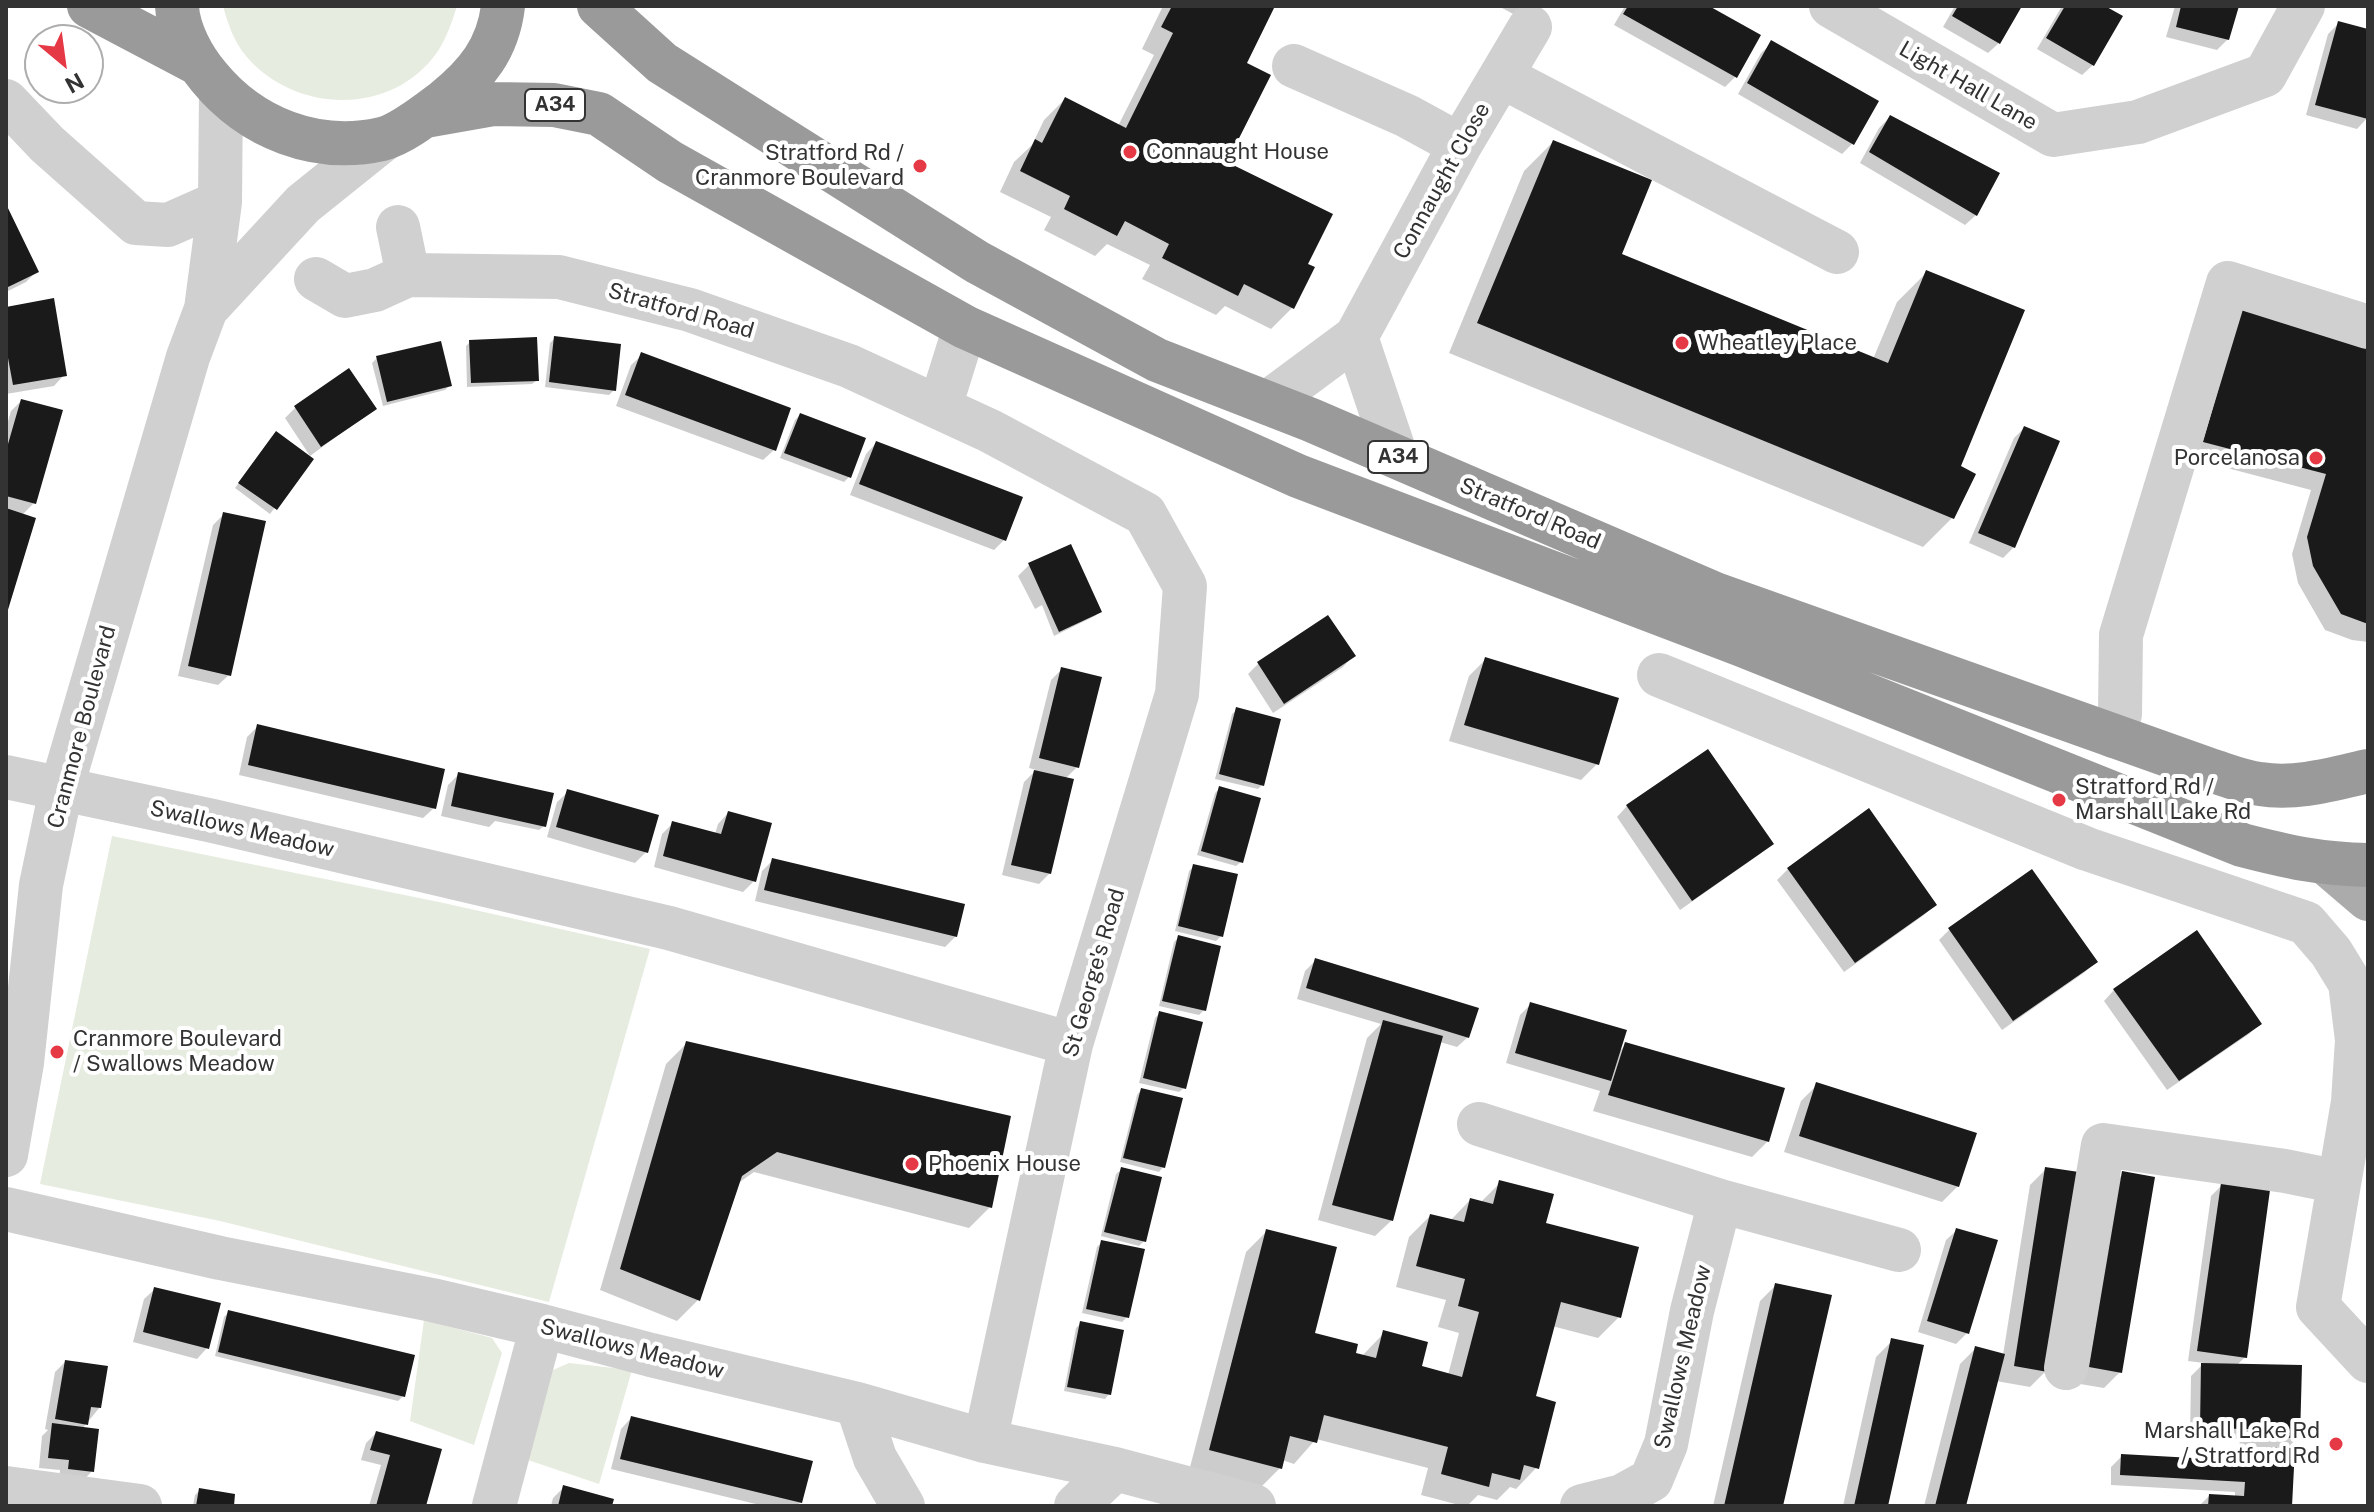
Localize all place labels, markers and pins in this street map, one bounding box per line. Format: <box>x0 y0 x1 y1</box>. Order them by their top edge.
place label: Connaught House <box>1146 139 1329 165</box>
place label: Stratford Rd / Cranmore Boulevard <box>695 140 904 192</box>
marker: Connaught House <box>1121 143 1139 161</box>
marker: Stratford Rd / Cranmore Boulevard <box>911 157 929 175</box>
place label: Wheatley Place <box>1698 330 1857 356</box>
marker: Wheatley Place <box>1673 334 1691 352</box>
place label: Porcelanosa <box>2174 445 2300 471</box>
marker: Porcelanosa <box>2307 449 2325 467</box>
place label: Stratford Rd / Marshall Lake Rd <box>2075 774 2251 826</box>
marker: Stratford Rd / Marshall Lake Rd <box>2050 791 2068 809</box>
place label: Cranmore Boulevard / Swallows Meadow <box>73 1026 282 1078</box>
marker: Cranmore Boulevard / Swallows Meadow <box>48 1043 66 1061</box>
place label: Phoenix House <box>928 1151 1081 1177</box>
marker: Phoenix House <box>903 1155 921 1173</box>
place label: Marshall Lake Rd / Stratford Rd <box>2144 1418 2320 1470</box>
marker: Marshall Lake Rd / Stratford Rd <box>2327 1435 2345 1453</box>

